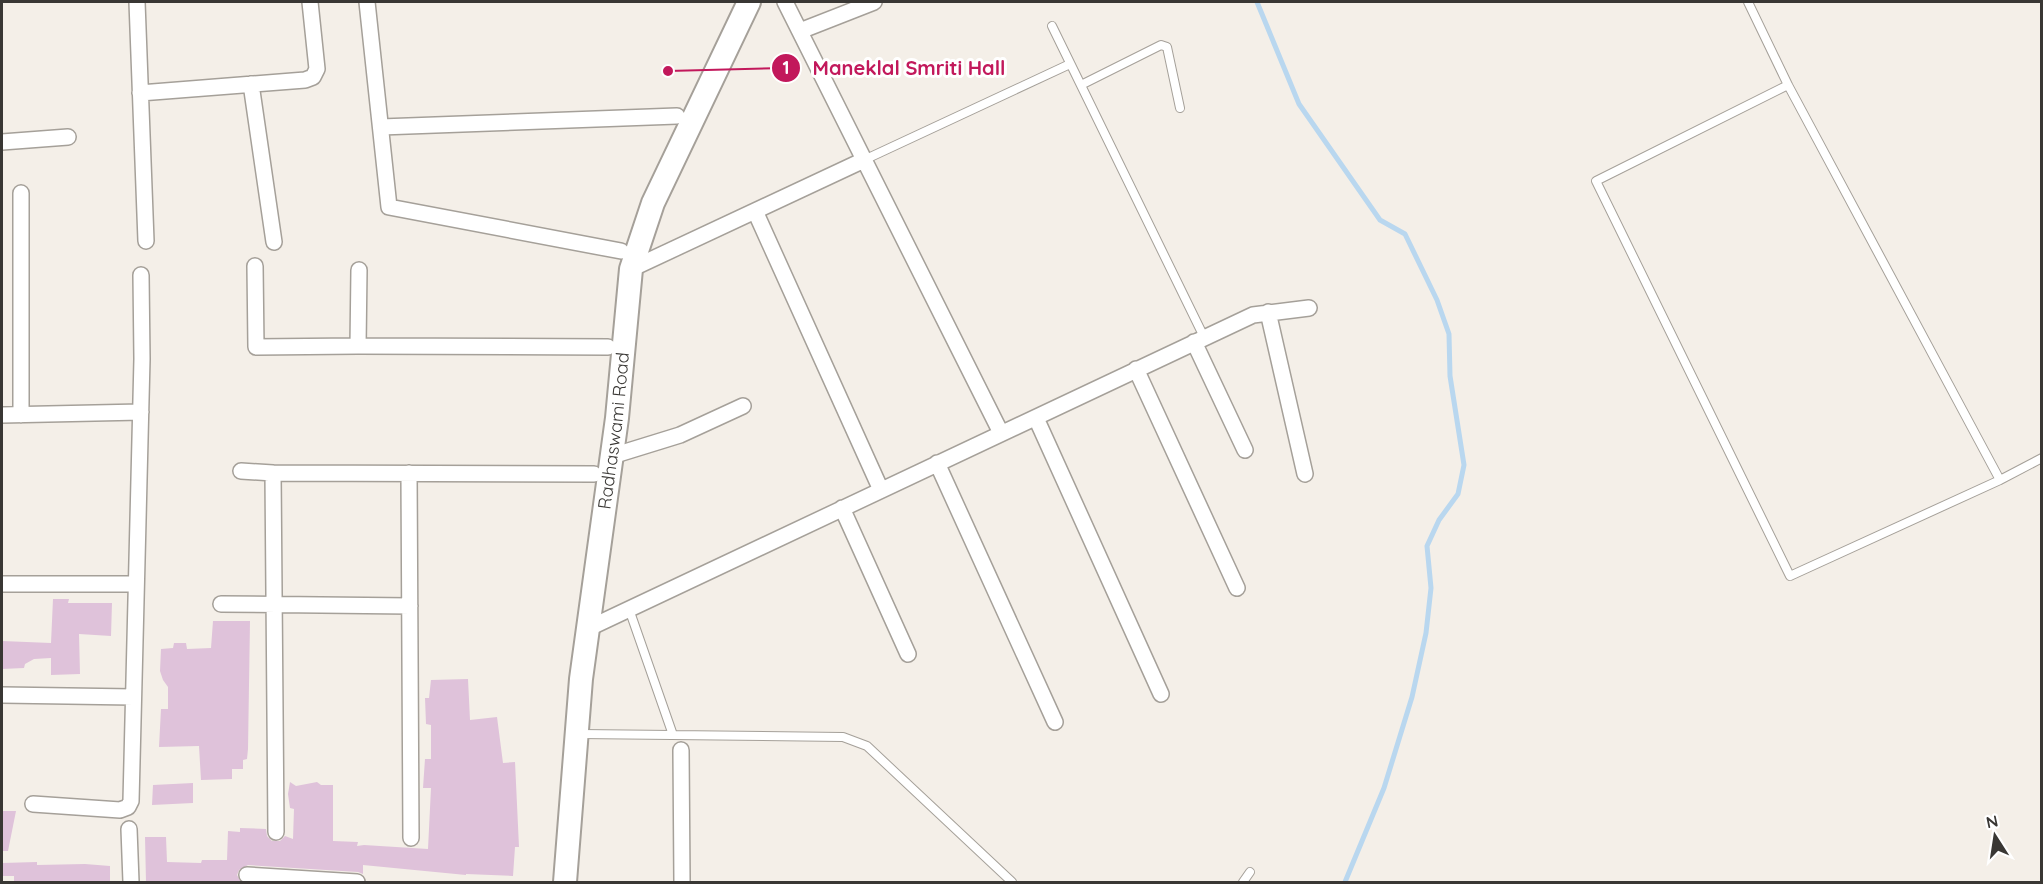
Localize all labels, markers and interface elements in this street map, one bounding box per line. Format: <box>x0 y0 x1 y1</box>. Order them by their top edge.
callout: Maneklal Smriti Hall <box>771 49 1018 87</box>
text: Maneklal Smriti Hall <box>813 55 1005 80</box>
text: 1 <box>782 56 790 79</box>
street label: Radhaswami Road <box>593 351 634 511</box>
north arrow <box>1965 806 2025 866</box>
text: N <box>1984 810 2000 832</box>

